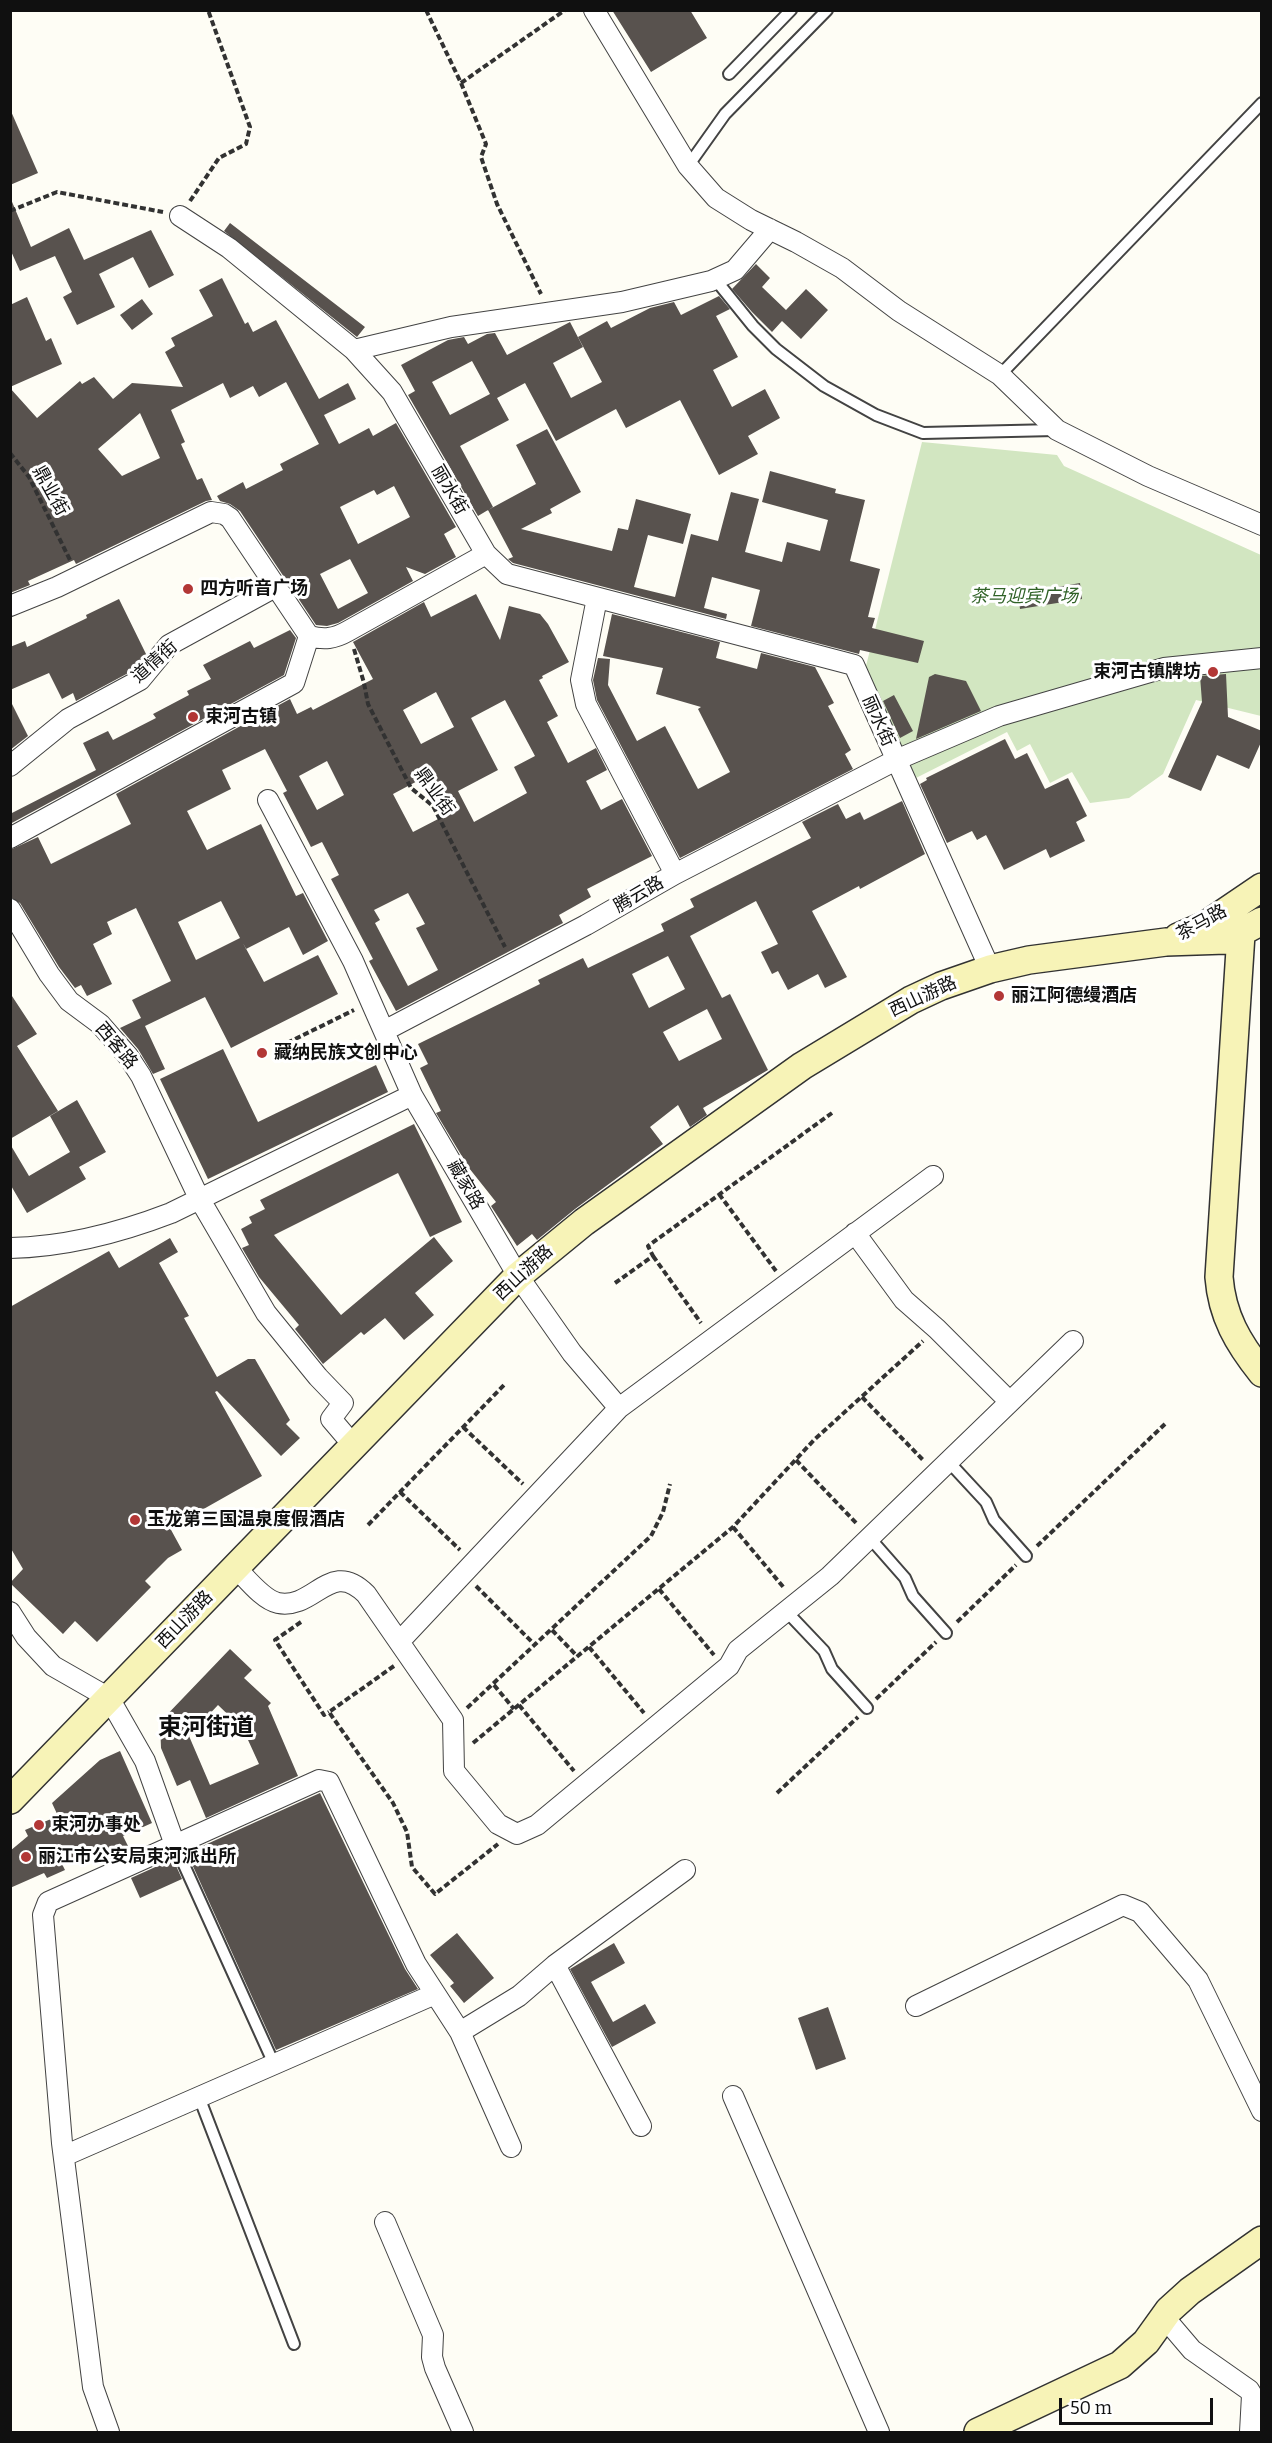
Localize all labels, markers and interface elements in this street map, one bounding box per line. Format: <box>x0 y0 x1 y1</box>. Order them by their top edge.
street label: 丽水街 <box>426 461 472 519</box>
street label: 鼎业街 <box>27 462 73 520</box>
place label: 四方听音广场 <box>200 578 308 600</box>
marker: 四方听音广场 <box>181 582 195 596</box>
park label: 茶马迎宾广场 <box>970 586 1078 608</box>
street label: 道情街 <box>128 636 182 688</box>
place label: 束河古镇牌坊 <box>1093 661 1201 683</box>
marker: 束河古镇牌坊 <box>1206 665 1220 679</box>
street label: 丽水街 <box>857 692 899 750</box>
place label: 束河古镇 <box>205 706 277 728</box>
marker: 束河古镇 <box>186 710 200 724</box>
street label: 鼎业街 <box>409 764 459 820</box>
street label: 腾云路 <box>610 872 668 918</box>
street label: 茶马路 <box>1173 900 1231 946</box>
street label: 西山游路 <box>886 972 960 1022</box>
place label: 丽江阿德缦酒店 <box>1011 985 1137 1007</box>
marker: 丽江阿德缦酒店 <box>992 989 1006 1003</box>
street label: 西客路 <box>90 1018 142 1074</box>
place label: 藏纳民族文创中心 <box>274 1042 418 1064</box>
marker: 藏纳民族文创中心 <box>255 1046 269 1060</box>
street label: 藏家路 <box>442 1156 488 1214</box>
street label: 西山游路 <box>490 1241 558 1305</box>
place label: 玉龙第三国温泉度假酒店 <box>147 1509 345 1531</box>
marker: 玉龙第三国温泉度假酒店 <box>128 1513 142 1527</box>
street label: 西山游路 <box>152 1587 218 1653</box>
district label: 束河街道 <box>158 1714 254 1742</box>
place label: 束河办事处 <box>51 1814 141 1836</box>
marker: 束河办事处 <box>32 1818 46 1832</box>
place label: 丽江市公安局束河派出所 <box>38 1846 236 1868</box>
marker: 丽江市公安局束河派出所 <box>19 1850 33 1864</box>
scale bar <box>1062 2386 1216 2424</box>
text: 50 m <box>1070 2397 1112 2419</box>

